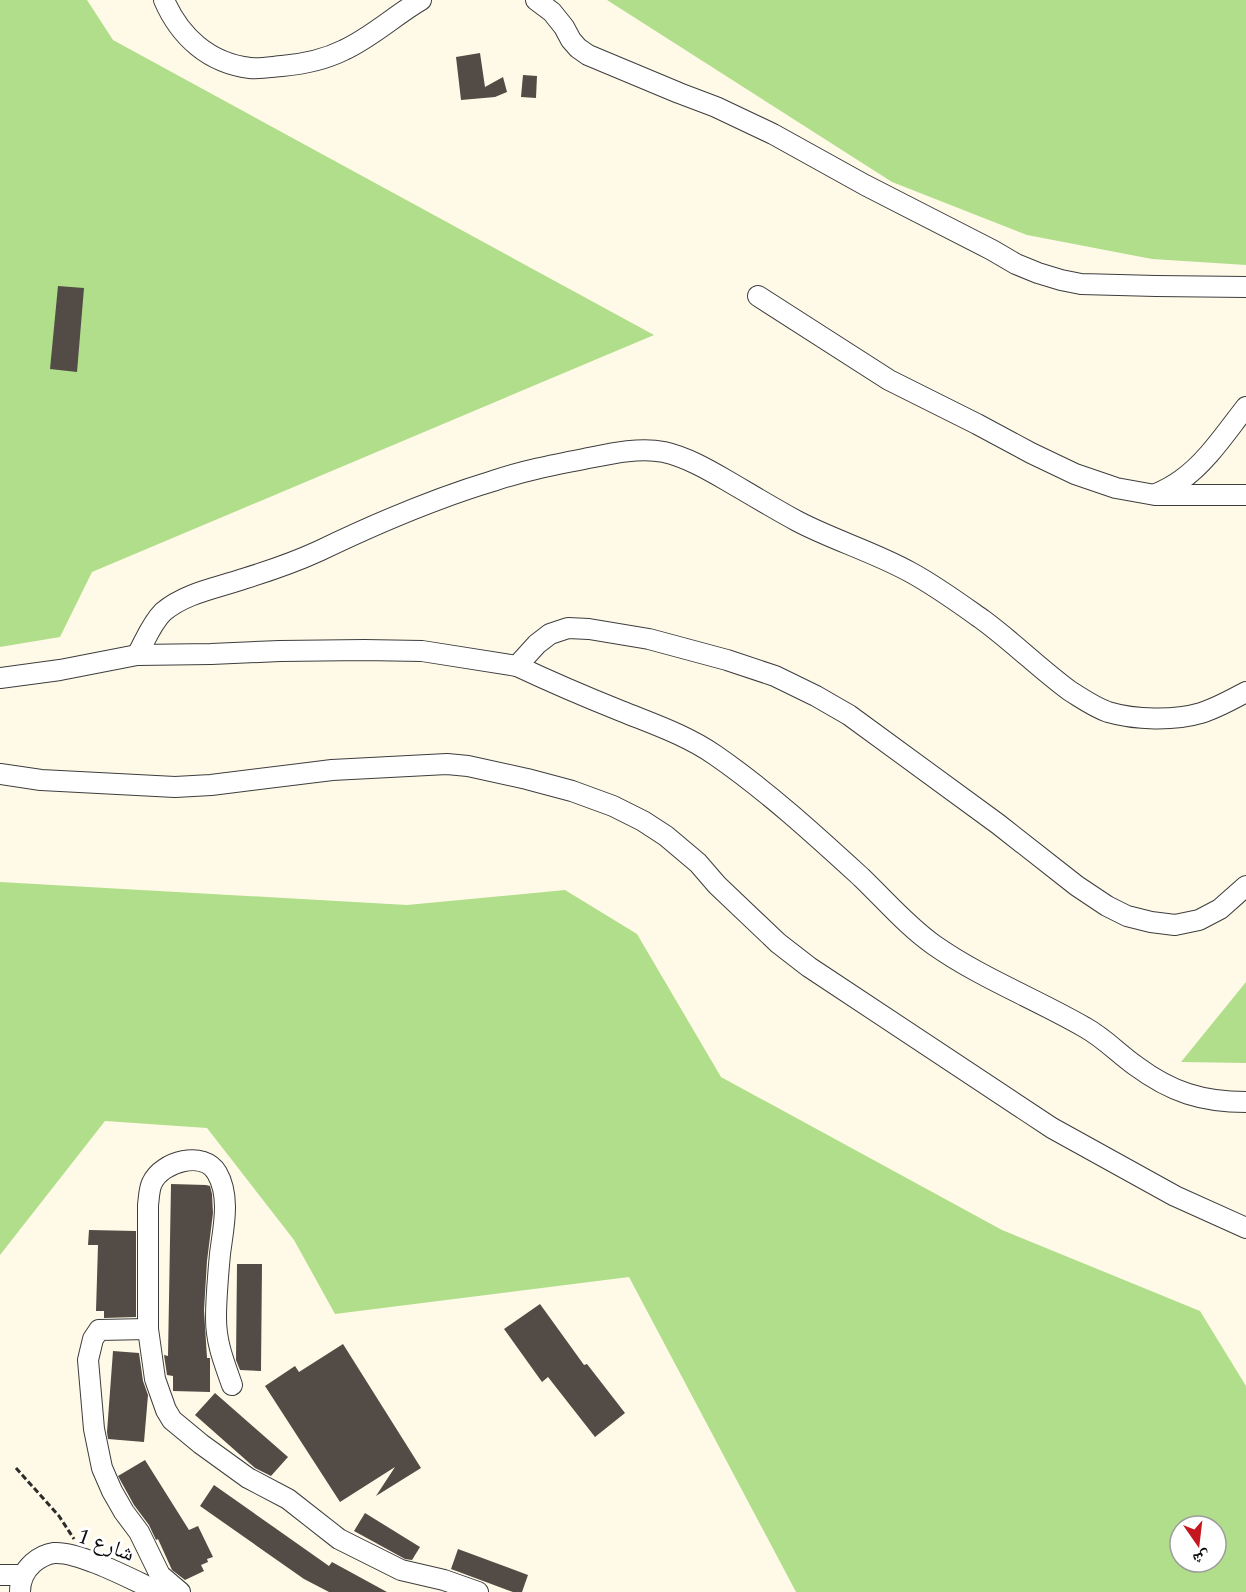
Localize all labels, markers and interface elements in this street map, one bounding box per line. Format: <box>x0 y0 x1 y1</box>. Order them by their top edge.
north arrow <box>1168 1514 1228 1574</box>
street label: شارع 1 <box>73 1520 139 1570</box>
text: ش <box>1190 1544 1213 1571</box>

